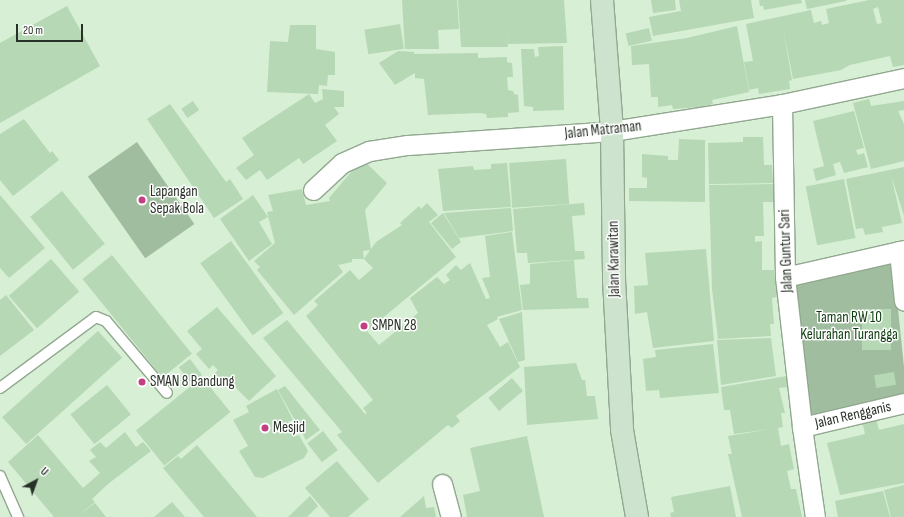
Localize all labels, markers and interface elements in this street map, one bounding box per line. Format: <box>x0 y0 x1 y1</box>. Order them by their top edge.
scale bar <box>18 16 85 42</box>
text: 20 m <box>23 23 43 38</box>
street label: Jalan Matraman <box>564 117 642 143</box>
place label: Lapangan Sepak Bola <box>150 182 204 217</box>
marker: Lapangan Sepak Bola <box>137 195 147 205</box>
street label: Jalan Guntur Sari <box>776 209 796 293</box>
street label: Jalan Karawitan <box>604 221 624 297</box>
park label: Taman RW 10 Kelurahan Turangga <box>800 308 898 343</box>
place label: SMPN 28 <box>372 317 416 335</box>
marker: SMPN 28 <box>359 321 369 331</box>
place label: SMAN 8 Bandung <box>150 373 235 391</box>
marker: SMAN 8 Bandung <box>137 377 147 387</box>
street label: Jalan Rengganis <box>813 398 893 432</box>
place label: Mesjid <box>273 419 305 437</box>
marker: Mesjid <box>260 423 270 433</box>
north arrow <box>16 461 56 501</box>
text: U <box>38 465 51 478</box>

